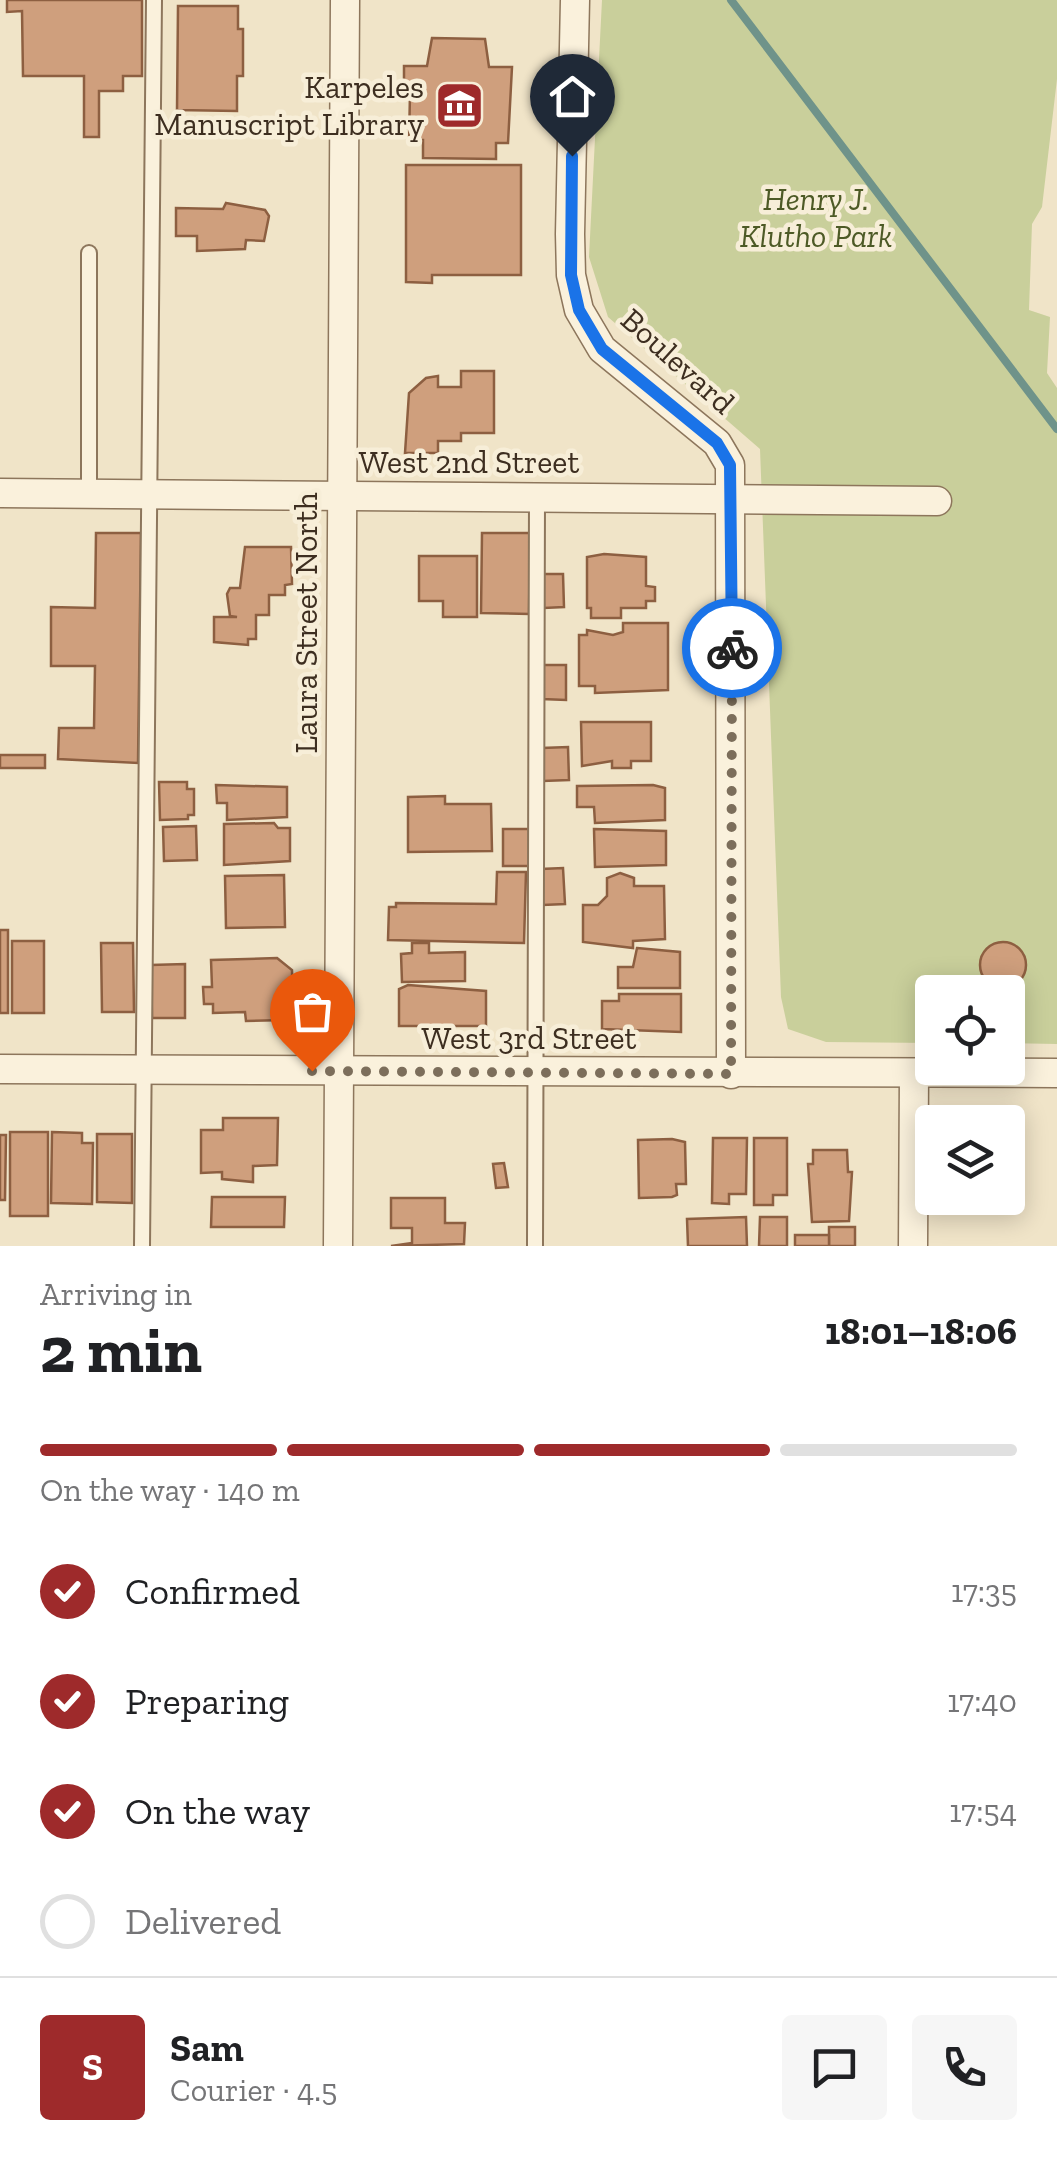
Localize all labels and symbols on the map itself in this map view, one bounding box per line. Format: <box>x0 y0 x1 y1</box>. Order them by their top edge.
pin <box>530 54 615 157</box>
place label: Karpeles Manuscript Library <box>154 68 425 143</box>
museum icon: Karpeles Manuscript Library <box>433 79 485 131</box>
park label: Henry J. Klutho Park <box>740 180 892 255</box>
street label: Boulevard <box>613 300 743 422</box>
street label: West 2nd Street <box>359 443 579 481</box>
street label: Laura Street North <box>287 492 325 754</box>
courier <box>682 598 782 698</box>
pin <box>270 969 355 1072</box>
street label: West 3rd Street <box>422 1019 637 1057</box>

